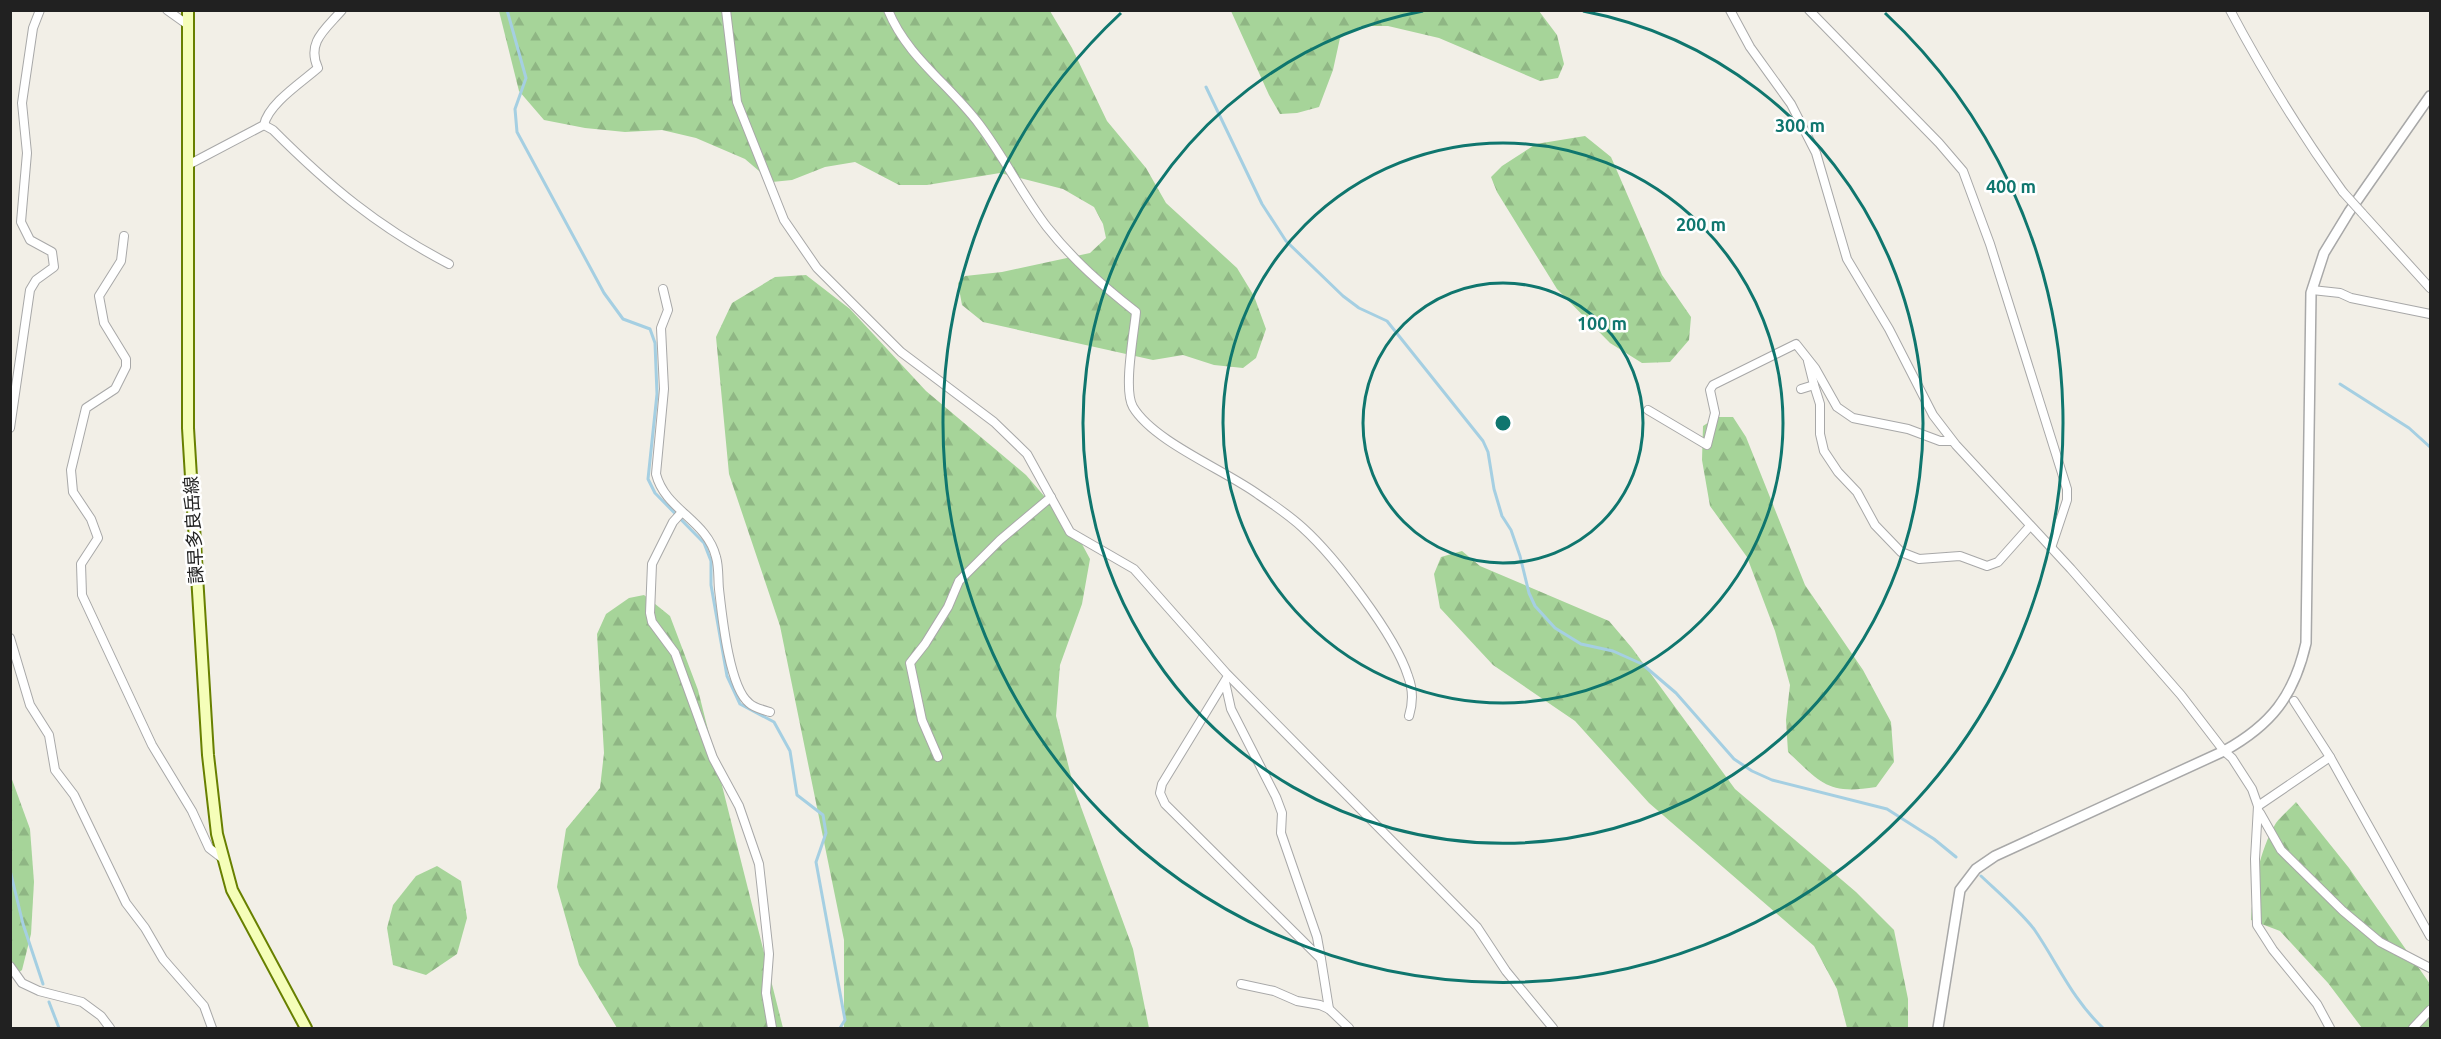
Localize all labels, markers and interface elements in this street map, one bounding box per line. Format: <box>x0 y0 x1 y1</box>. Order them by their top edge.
text: 300 m <box>1775 115 1825 135</box>
text: 400 m <box>1986 176 2036 196</box>
text: 200 m <box>1676 214 1726 234</box>
text: 100 m <box>1577 313 1627 333</box>
centre of rings <box>1493 413 1513 433</box>
street label: 諫早多良岳線 <box>180 476 206 585</box>

